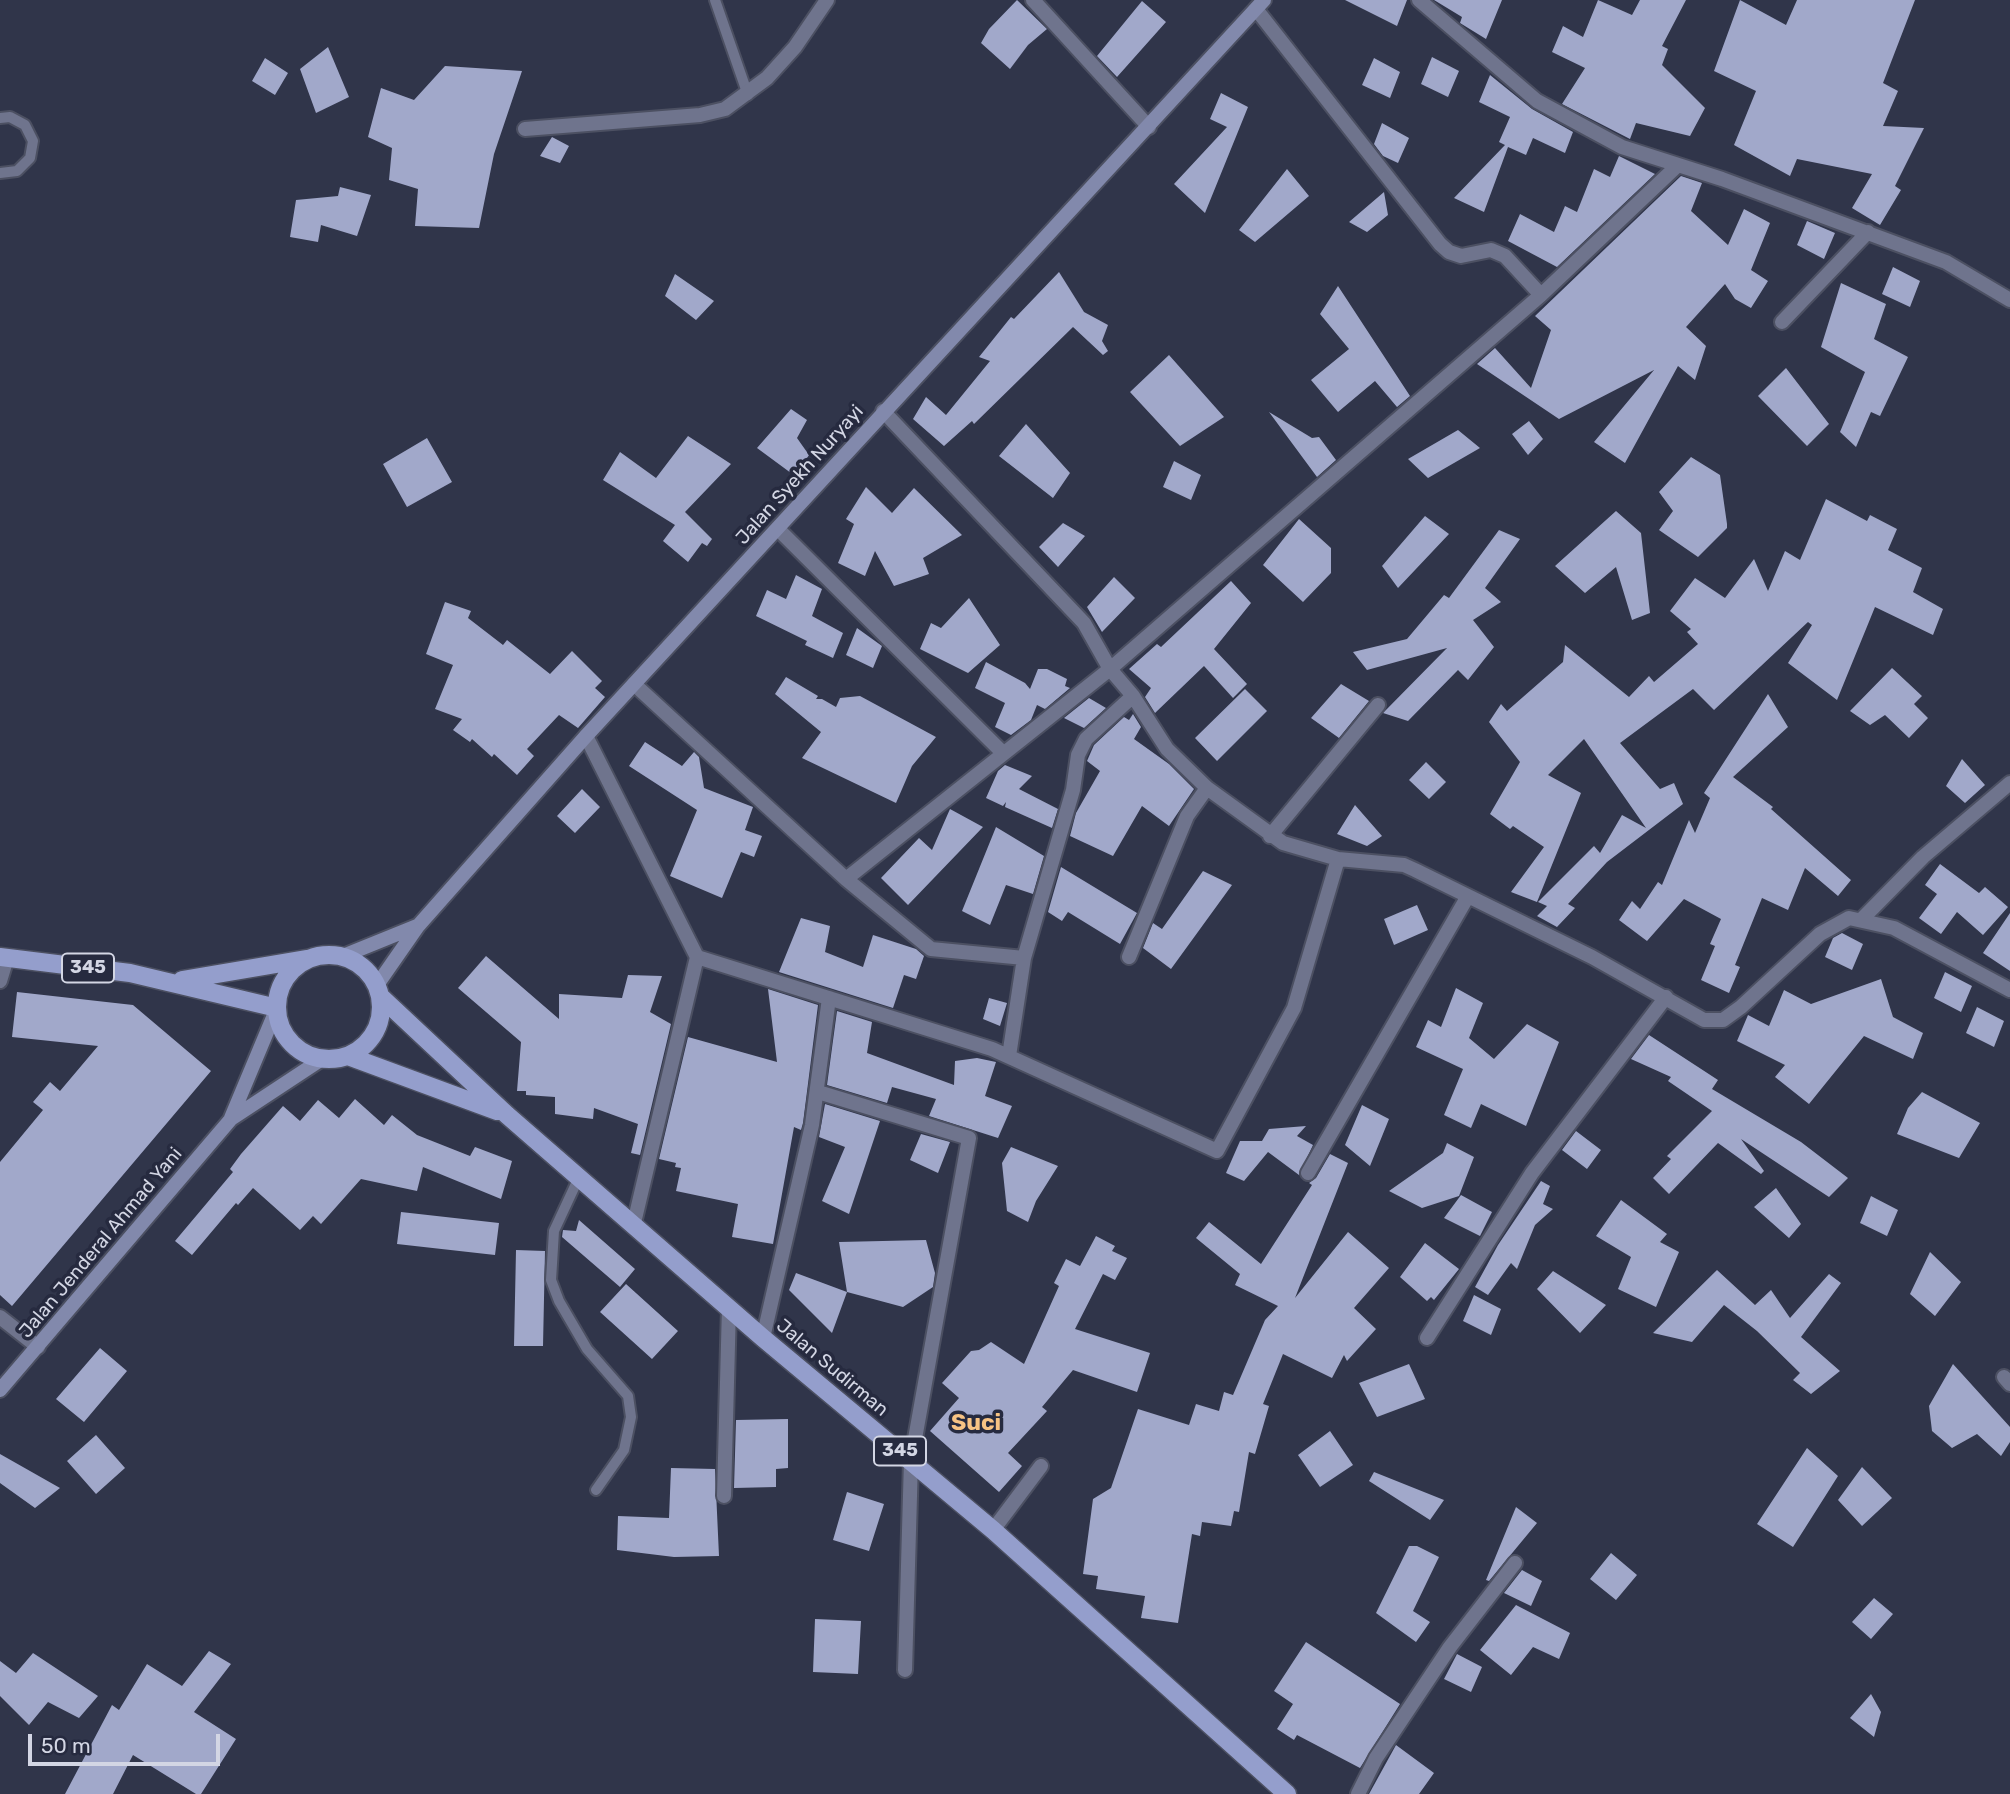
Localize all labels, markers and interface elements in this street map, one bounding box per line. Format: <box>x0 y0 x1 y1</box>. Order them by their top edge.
street label: Jalan Syekh Nuryayi <box>731 401 869 549</box>
road number: 345 <box>62 953 114 982</box>
street label: Jalan Jenderal Ahmad Yani <box>15 1143 187 1343</box>
street label: Jalan Sudirman <box>771 1315 893 1421</box>
district label: Suci <box>951 1409 1001 1437</box>
road number: 345 <box>874 1436 926 1466</box>
scale bar <box>32 1720 224 1764</box>
text: 50 m <box>41 1733 91 1758</box>

